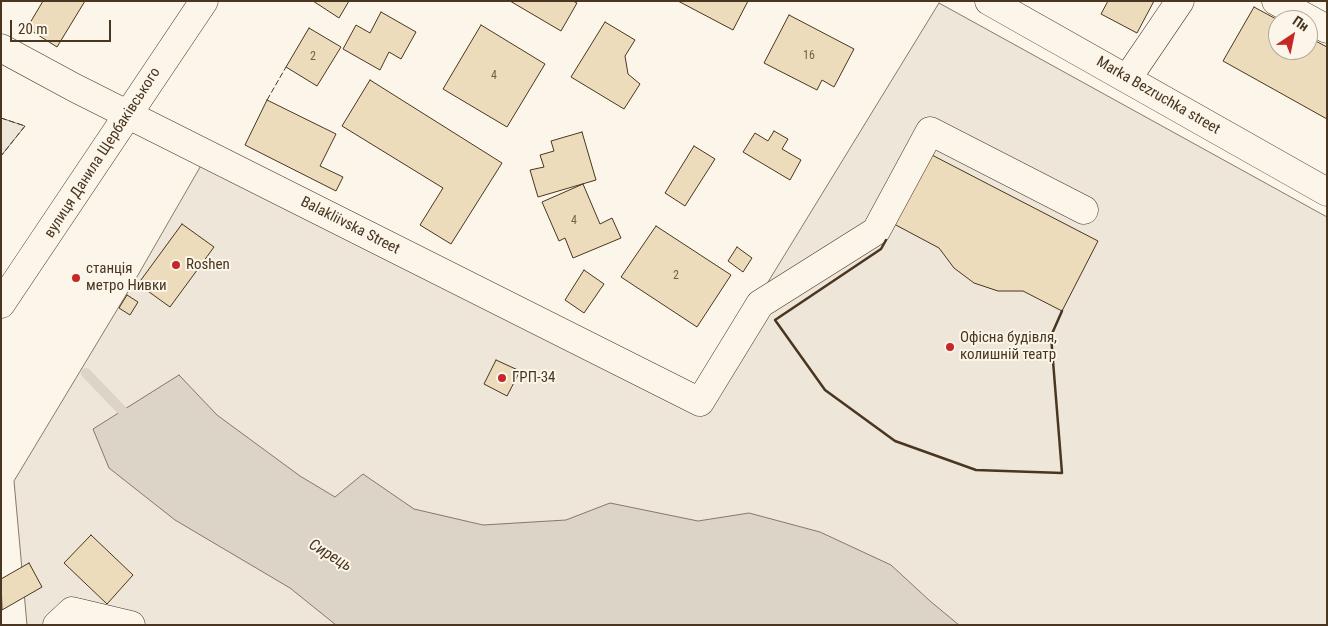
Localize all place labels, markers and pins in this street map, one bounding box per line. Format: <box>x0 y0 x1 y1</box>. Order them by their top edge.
place label: Roshen <box>186 256 230 274</box>
marker: Roshen <box>170 259 182 271</box>
place label: станція метро Нивки <box>86 260 167 295</box>
marker: станція метро Нивки <box>70 272 82 284</box>
place label: Офісна будівля, колишній театр <box>960 329 1057 364</box>
marker: Офісна будівля, колишній театр <box>944 341 956 353</box>
place label: ГРП-34 <box>512 369 555 387</box>
marker: ГРП-34 <box>496 372 508 384</box>

